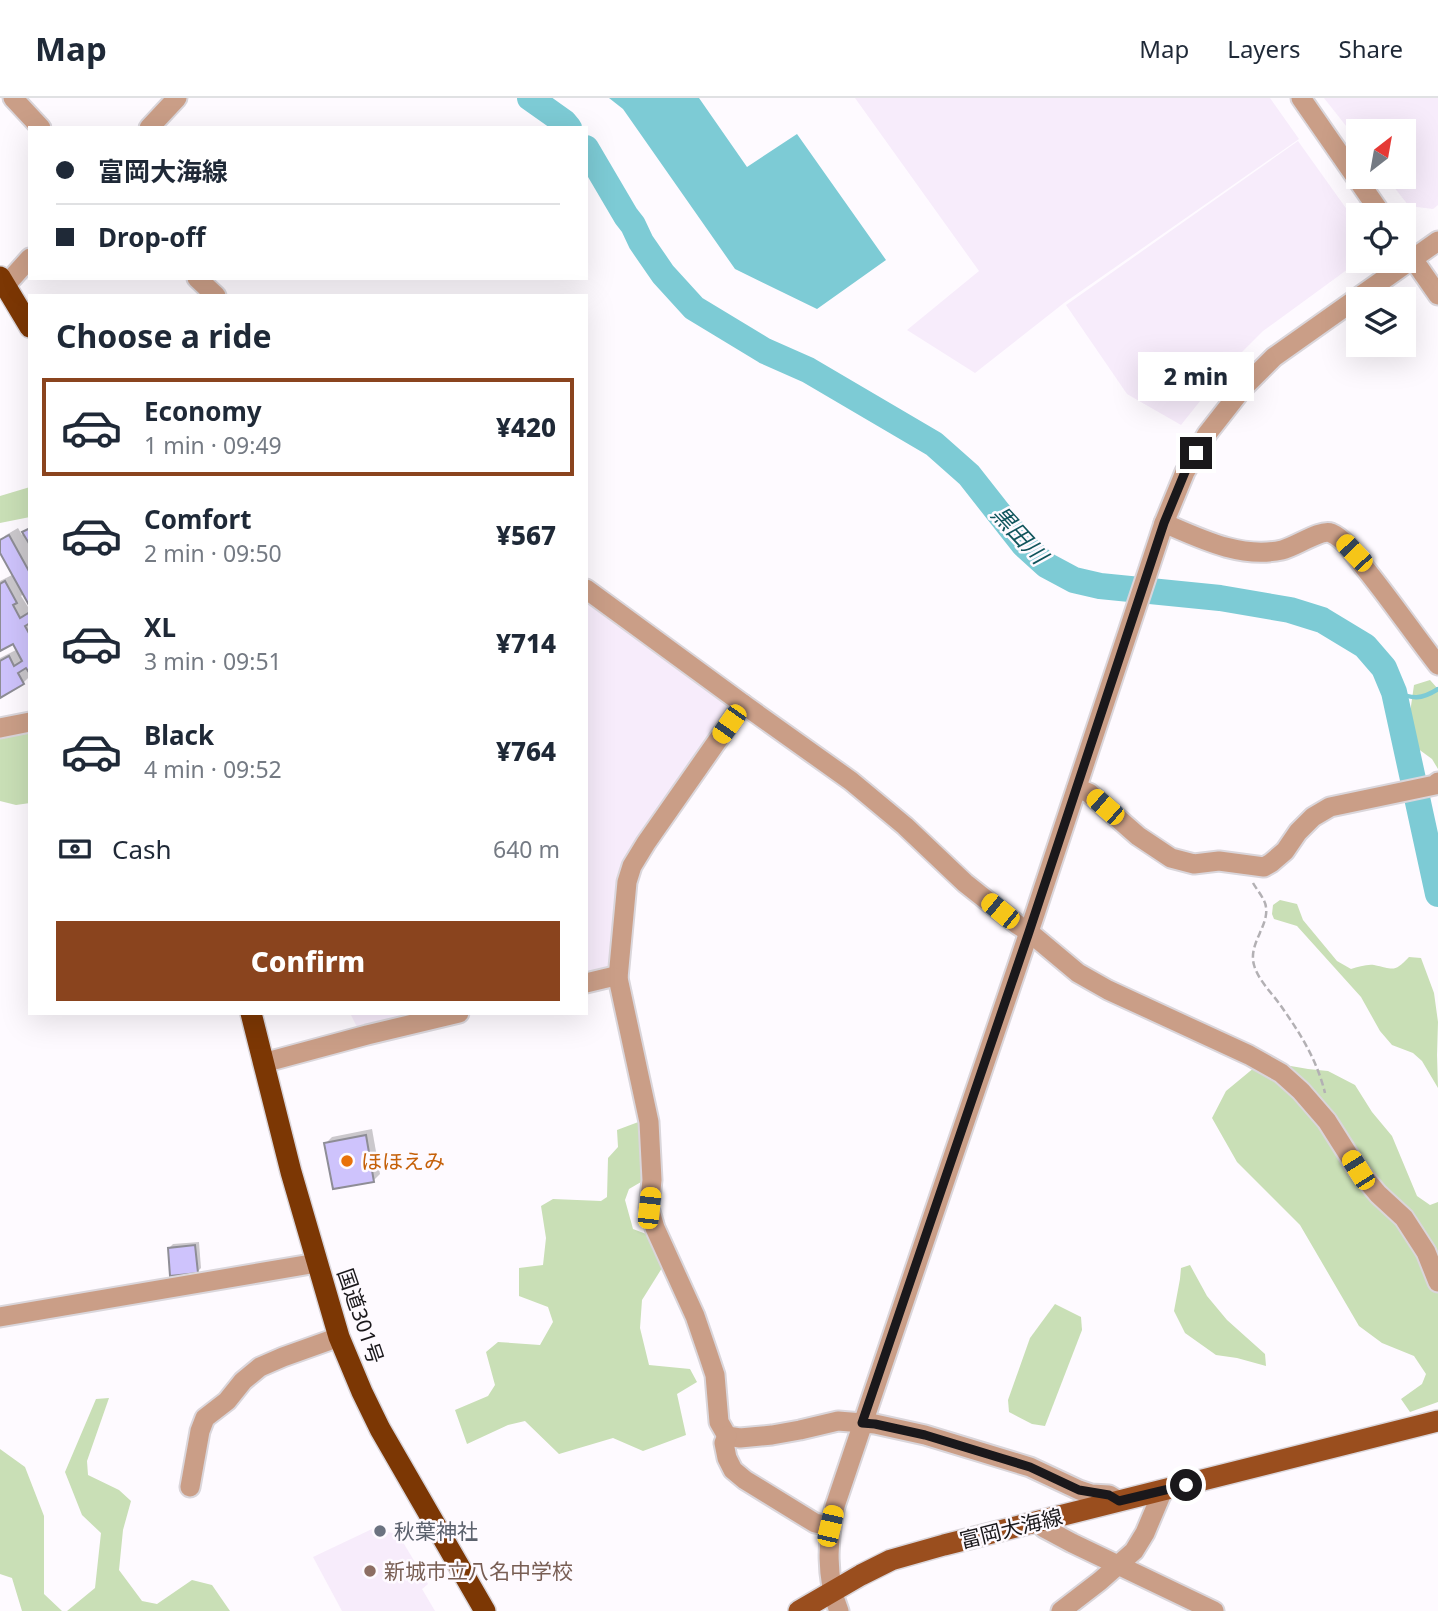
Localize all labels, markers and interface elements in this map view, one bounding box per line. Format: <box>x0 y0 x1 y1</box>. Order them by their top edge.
text: Map <box>35 26 107 71</box>
text: Map <box>1139 32 1189 65</box>
text: Layers <box>1227 32 1301 65</box>
text: Share <box>1339 32 1403 65</box>
north arrow <box>1346 119 1416 189</box>
map controls <box>1346 119 1416 357</box>
text: 富岡大海線 <box>98 153 228 189</box>
button: locate <box>1346 203 1416 273</box>
text: Drop-off <box>98 219 205 255</box>
button: layers <box>1346 287 1416 357</box>
text: Choose a ride <box>56 314 272 357</box>
callout: 2 min <box>1138 352 1254 400</box>
text: 2 min <box>1164 360 1228 392</box>
text: Economy <box>144 393 262 429</box>
icon: car <box>60 396 123 459</box>
text: ¥420 <box>496 409 556 445</box>
text: 1 min · 09:49 <box>144 429 282 461</box>
route end <box>1180 437 1212 469</box>
water label: 黒田川 <box>985 498 1057 572</box>
text: Comfort <box>144 501 252 537</box>
icon: car <box>60 504 123 567</box>
text: ¥567 <box>496 517 556 553</box>
car <box>1332 530 1377 576</box>
text: 2 min · 09:50 <box>144 537 282 569</box>
text: XL <box>144 609 176 645</box>
icon: car <box>60 612 123 675</box>
text: ¥714 <box>496 625 556 661</box>
text: 3 min · 09:51 <box>144 645 282 677</box>
car <box>709 701 750 747</box>
text: Black <box>144 717 214 753</box>
icon: car <box>60 720 123 783</box>
text: ¥764 <box>496 733 556 769</box>
text: 4 min · 09:52 <box>144 753 282 785</box>
car <box>1083 785 1128 829</box>
icon: cash <box>56 830 94 868</box>
text: Cash <box>112 831 172 867</box>
text: 640 m <box>493 833 560 865</box>
car <box>978 890 1023 932</box>
button: Confirm <box>56 921 560 1001</box>
place label: ほほえみ <box>361 1147 445 1175</box>
car <box>1338 1147 1379 1193</box>
marker: ほほえみ <box>339 1153 355 1169</box>
car <box>637 1186 662 1230</box>
street label: 国道301号 <box>332 1265 390 1367</box>
route start <box>1170 1469 1202 1501</box>
street label: 富岡大海線 <box>957 1502 1065 1554</box>
car <box>816 1503 845 1549</box>
place label: 秋葉神社 <box>394 1517 478 1545</box>
marker: 秋葉神社 <box>372 1523 388 1539</box>
place label: 新城市立八名中学校 <box>384 1557 573 1585</box>
marker: 新城市立八名中学校 <box>362 1563 378 1579</box>

